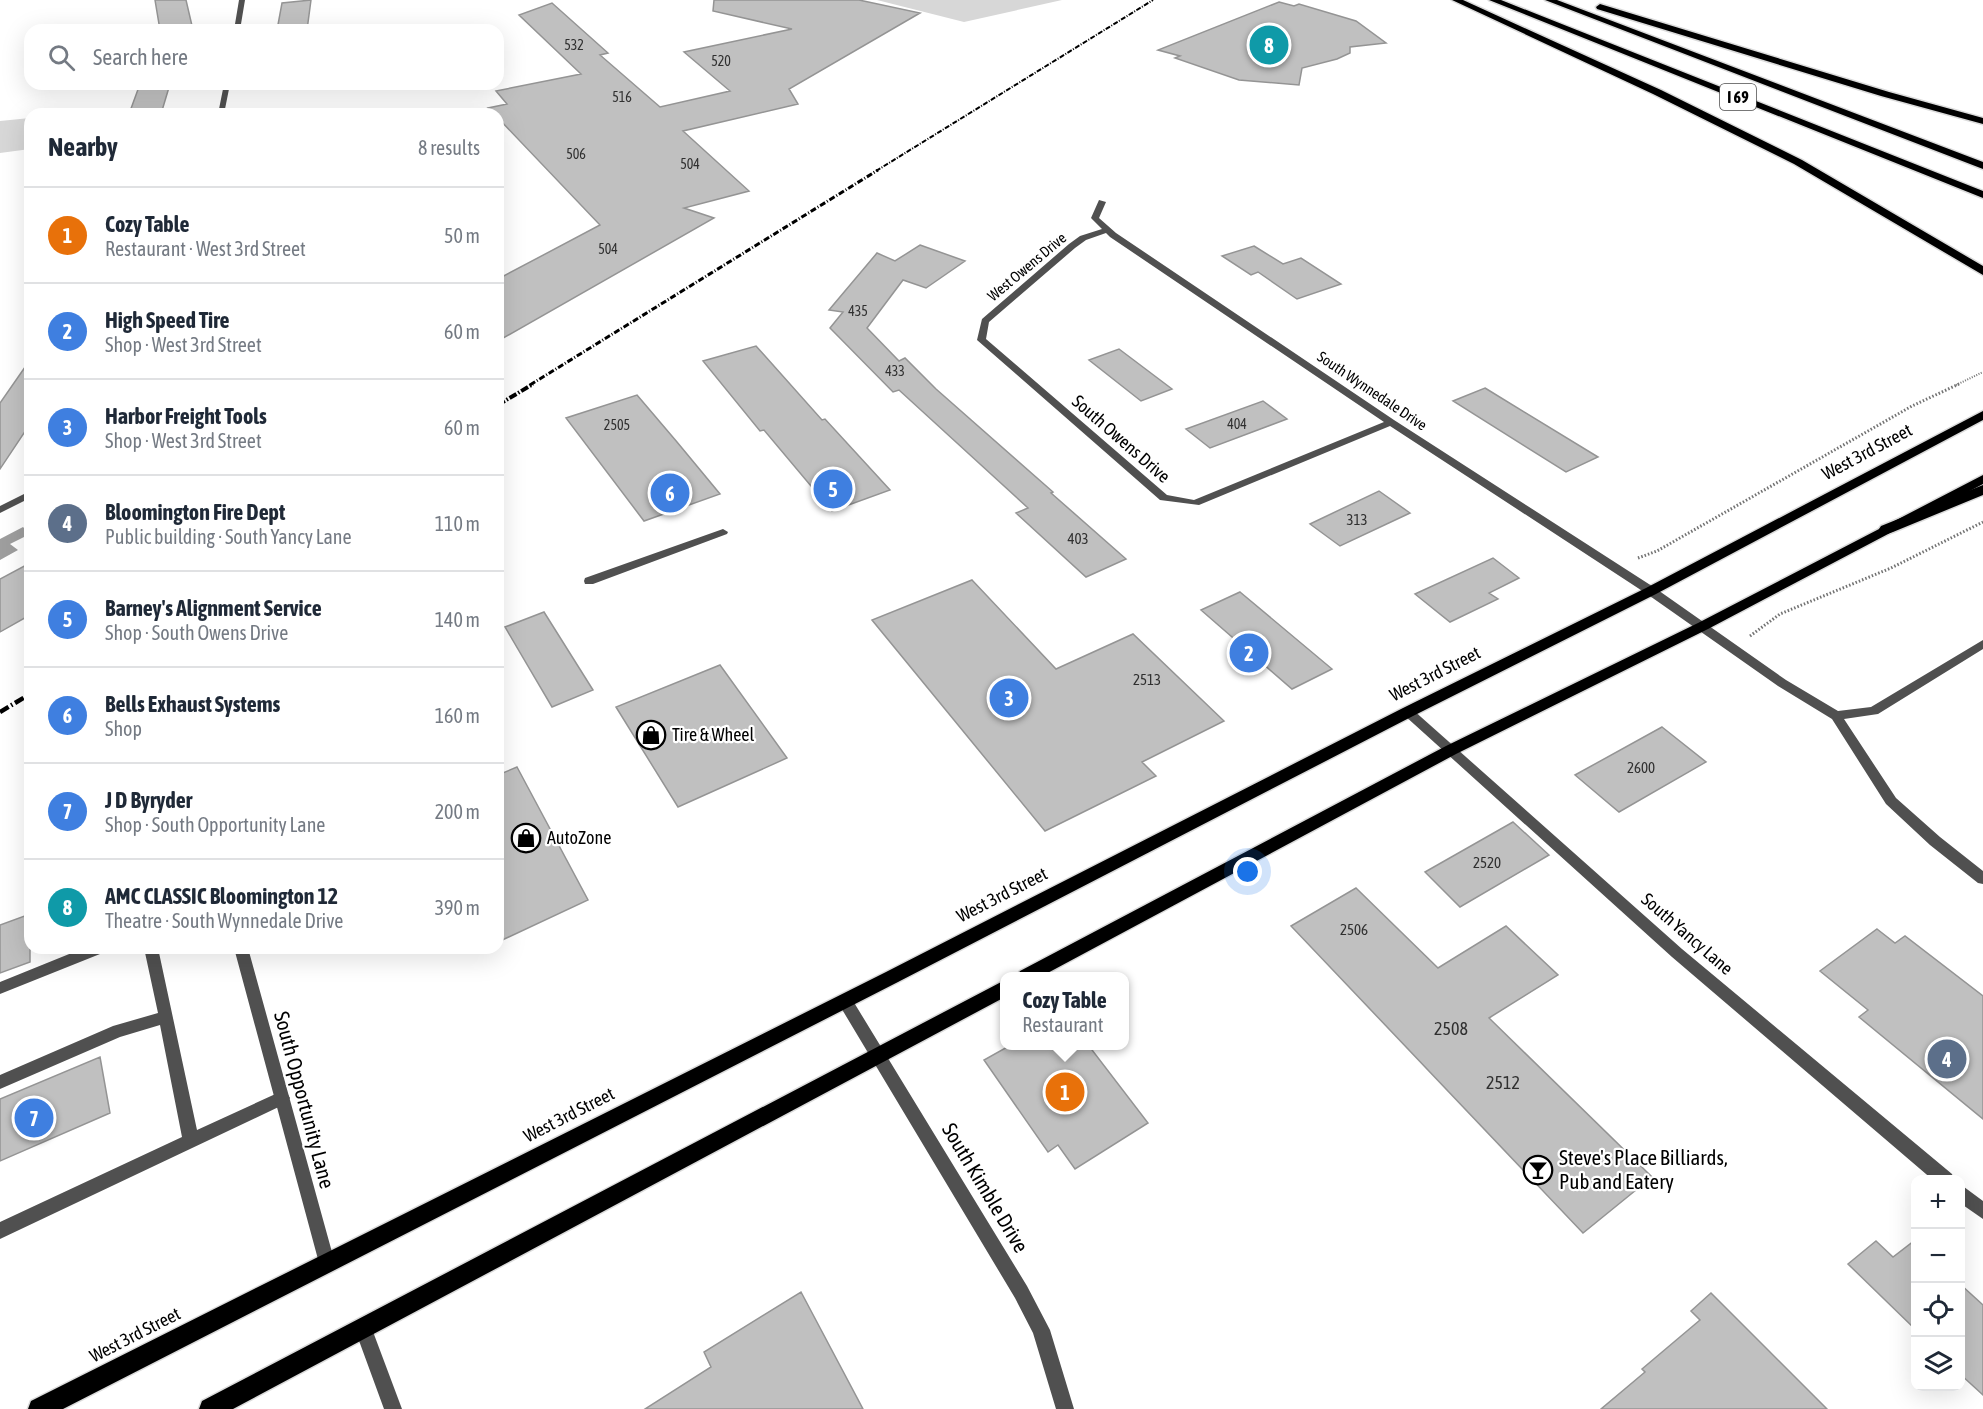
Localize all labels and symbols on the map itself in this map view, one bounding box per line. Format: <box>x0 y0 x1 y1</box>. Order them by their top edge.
pin: 8 <box>1250 22 1288 68</box>
house number: 532 <box>564 37 584 53</box>
house number: 520 <box>711 53 731 69</box>
road number: I 69 <box>1720 84 1756 110</box>
house number: 516 <box>612 89 632 105</box>
house number: 506 <box>566 146 586 162</box>
house number: 504 <box>680 156 700 172</box>
street label: West Owens Drive <box>984 229 1069 304</box>
house number: 504 <box>598 241 618 257</box>
house number: 435 <box>848 303 868 319</box>
street label: South Wynnedale Drive <box>1314 348 1430 434</box>
house number: 433 <box>885 363 905 379</box>
street label: South Owens Drive <box>1068 390 1175 487</box>
house number: 404 <box>1227 416 1247 432</box>
house number: 2505 <box>604 417 630 433</box>
street label: West 3rd Street <box>1818 419 1915 484</box>
pin: 5 <box>814 466 852 512</box>
pin: 6 <box>650 470 690 516</box>
house number: 313 <box>1346 511 1368 528</box>
house number: 403 <box>1067 530 1089 547</box>
pin: 2 <box>1230 630 1268 676</box>
street label: West 3rd Street <box>1386 642 1484 705</box>
house number: 2513 <box>1133 671 1161 688</box>
pin: 3 <box>990 676 1028 720</box>
shop icon: Tire & Wheel <box>635 719 667 751</box>
place label: Tire & Wheel <box>672 724 754 745</box>
house number: 2600 <box>1627 759 1655 776</box>
shop icon: AutoZone <box>510 822 542 854</box>
place label: AutoZone <box>547 827 611 848</box>
house number: 2520 <box>1473 854 1501 871</box>
your location <box>1233 857 1262 886</box>
street label: West 3rd Street <box>953 863 1051 926</box>
street label: South Yancy Lane <box>1637 888 1737 979</box>
house number: 2506 <box>1340 921 1368 938</box>
street label: South Opportunity Lane <box>270 1009 340 1191</box>
house number: 2508 <box>1434 1018 1468 1039</box>
pin: 4 <box>1928 1036 1966 1082</box>
pin: 1 <box>1046 1070 1084 1114</box>
house number: 2512 <box>1486 1072 1520 1093</box>
street label: West 3rd Street <box>520 1083 618 1146</box>
pin: 7 <box>15 1096 54 1140</box>
street label: South Kimble Drive <box>938 1118 1034 1257</box>
place label: Steve's Place Billiards, Pub and Eatery <box>1559 1145 1728 1193</box>
bar icon: Steve's Place Billiards, Pub and Eatery <box>1522 1154 1554 1186</box>
street label: West 3rd Street <box>86 1303 184 1366</box>

